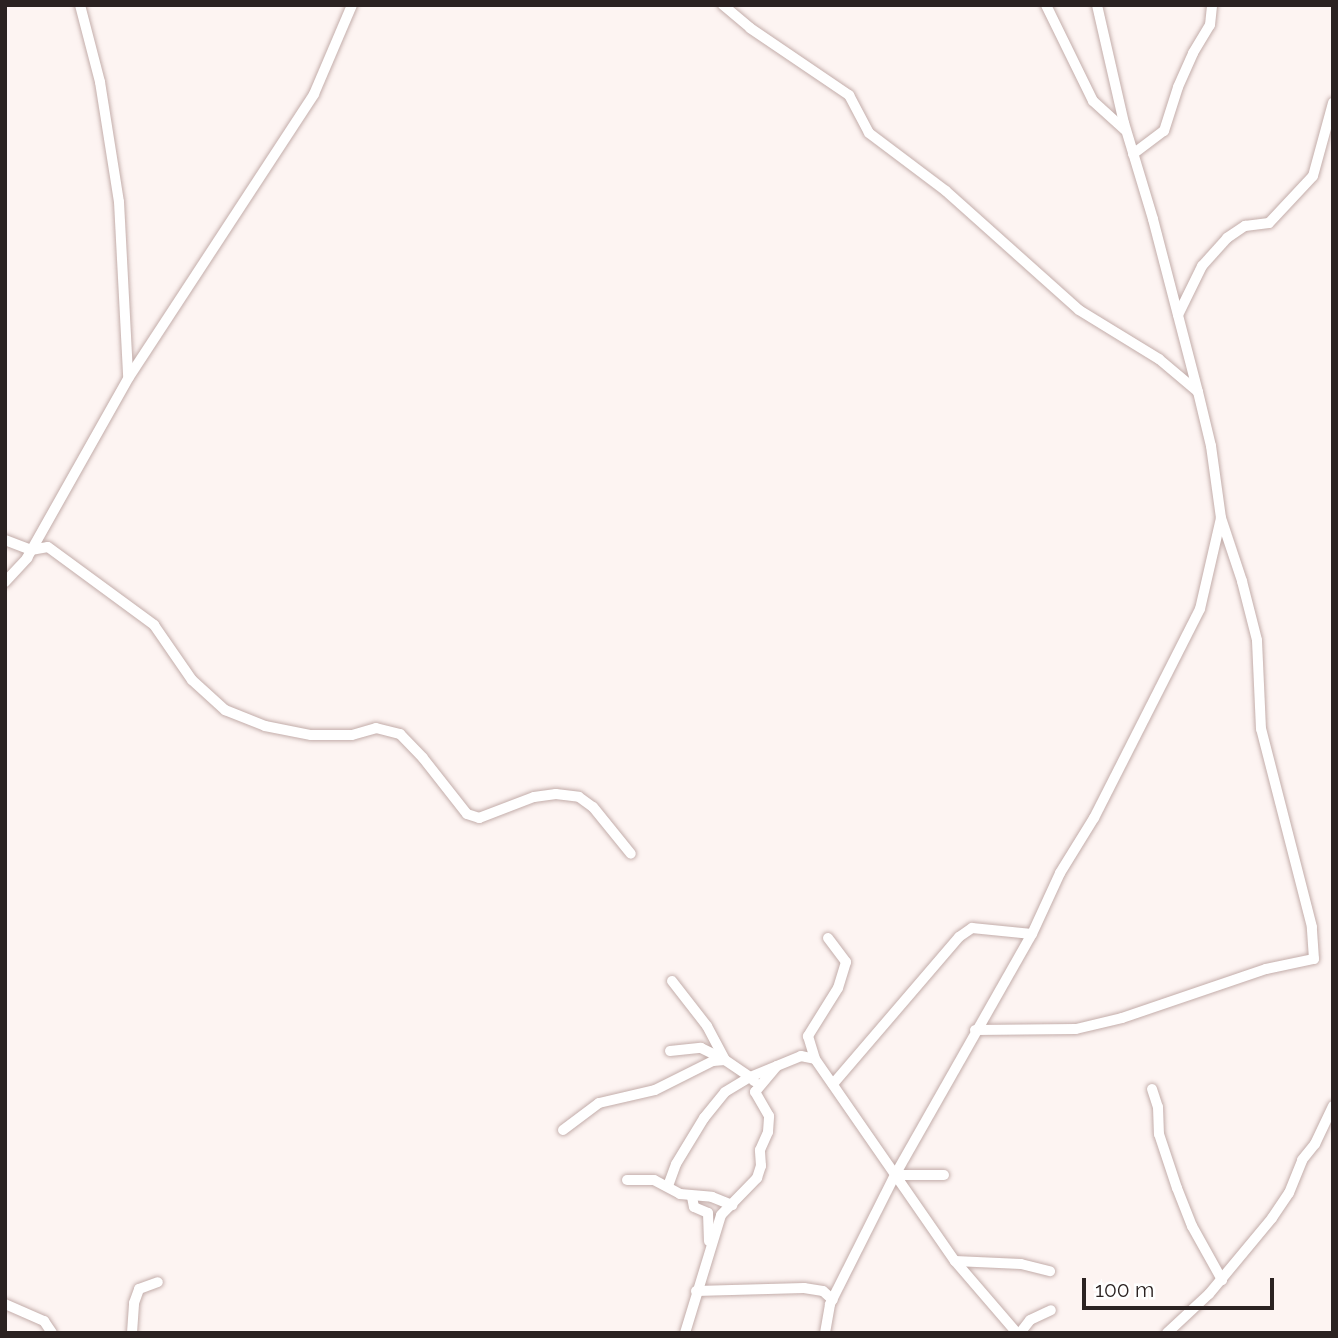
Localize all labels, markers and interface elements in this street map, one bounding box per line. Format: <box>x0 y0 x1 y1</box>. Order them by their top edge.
scale bar <box>1086 1264 1278 1308</box>
text: 100 m <box>1095 1277 1154 1302</box>

